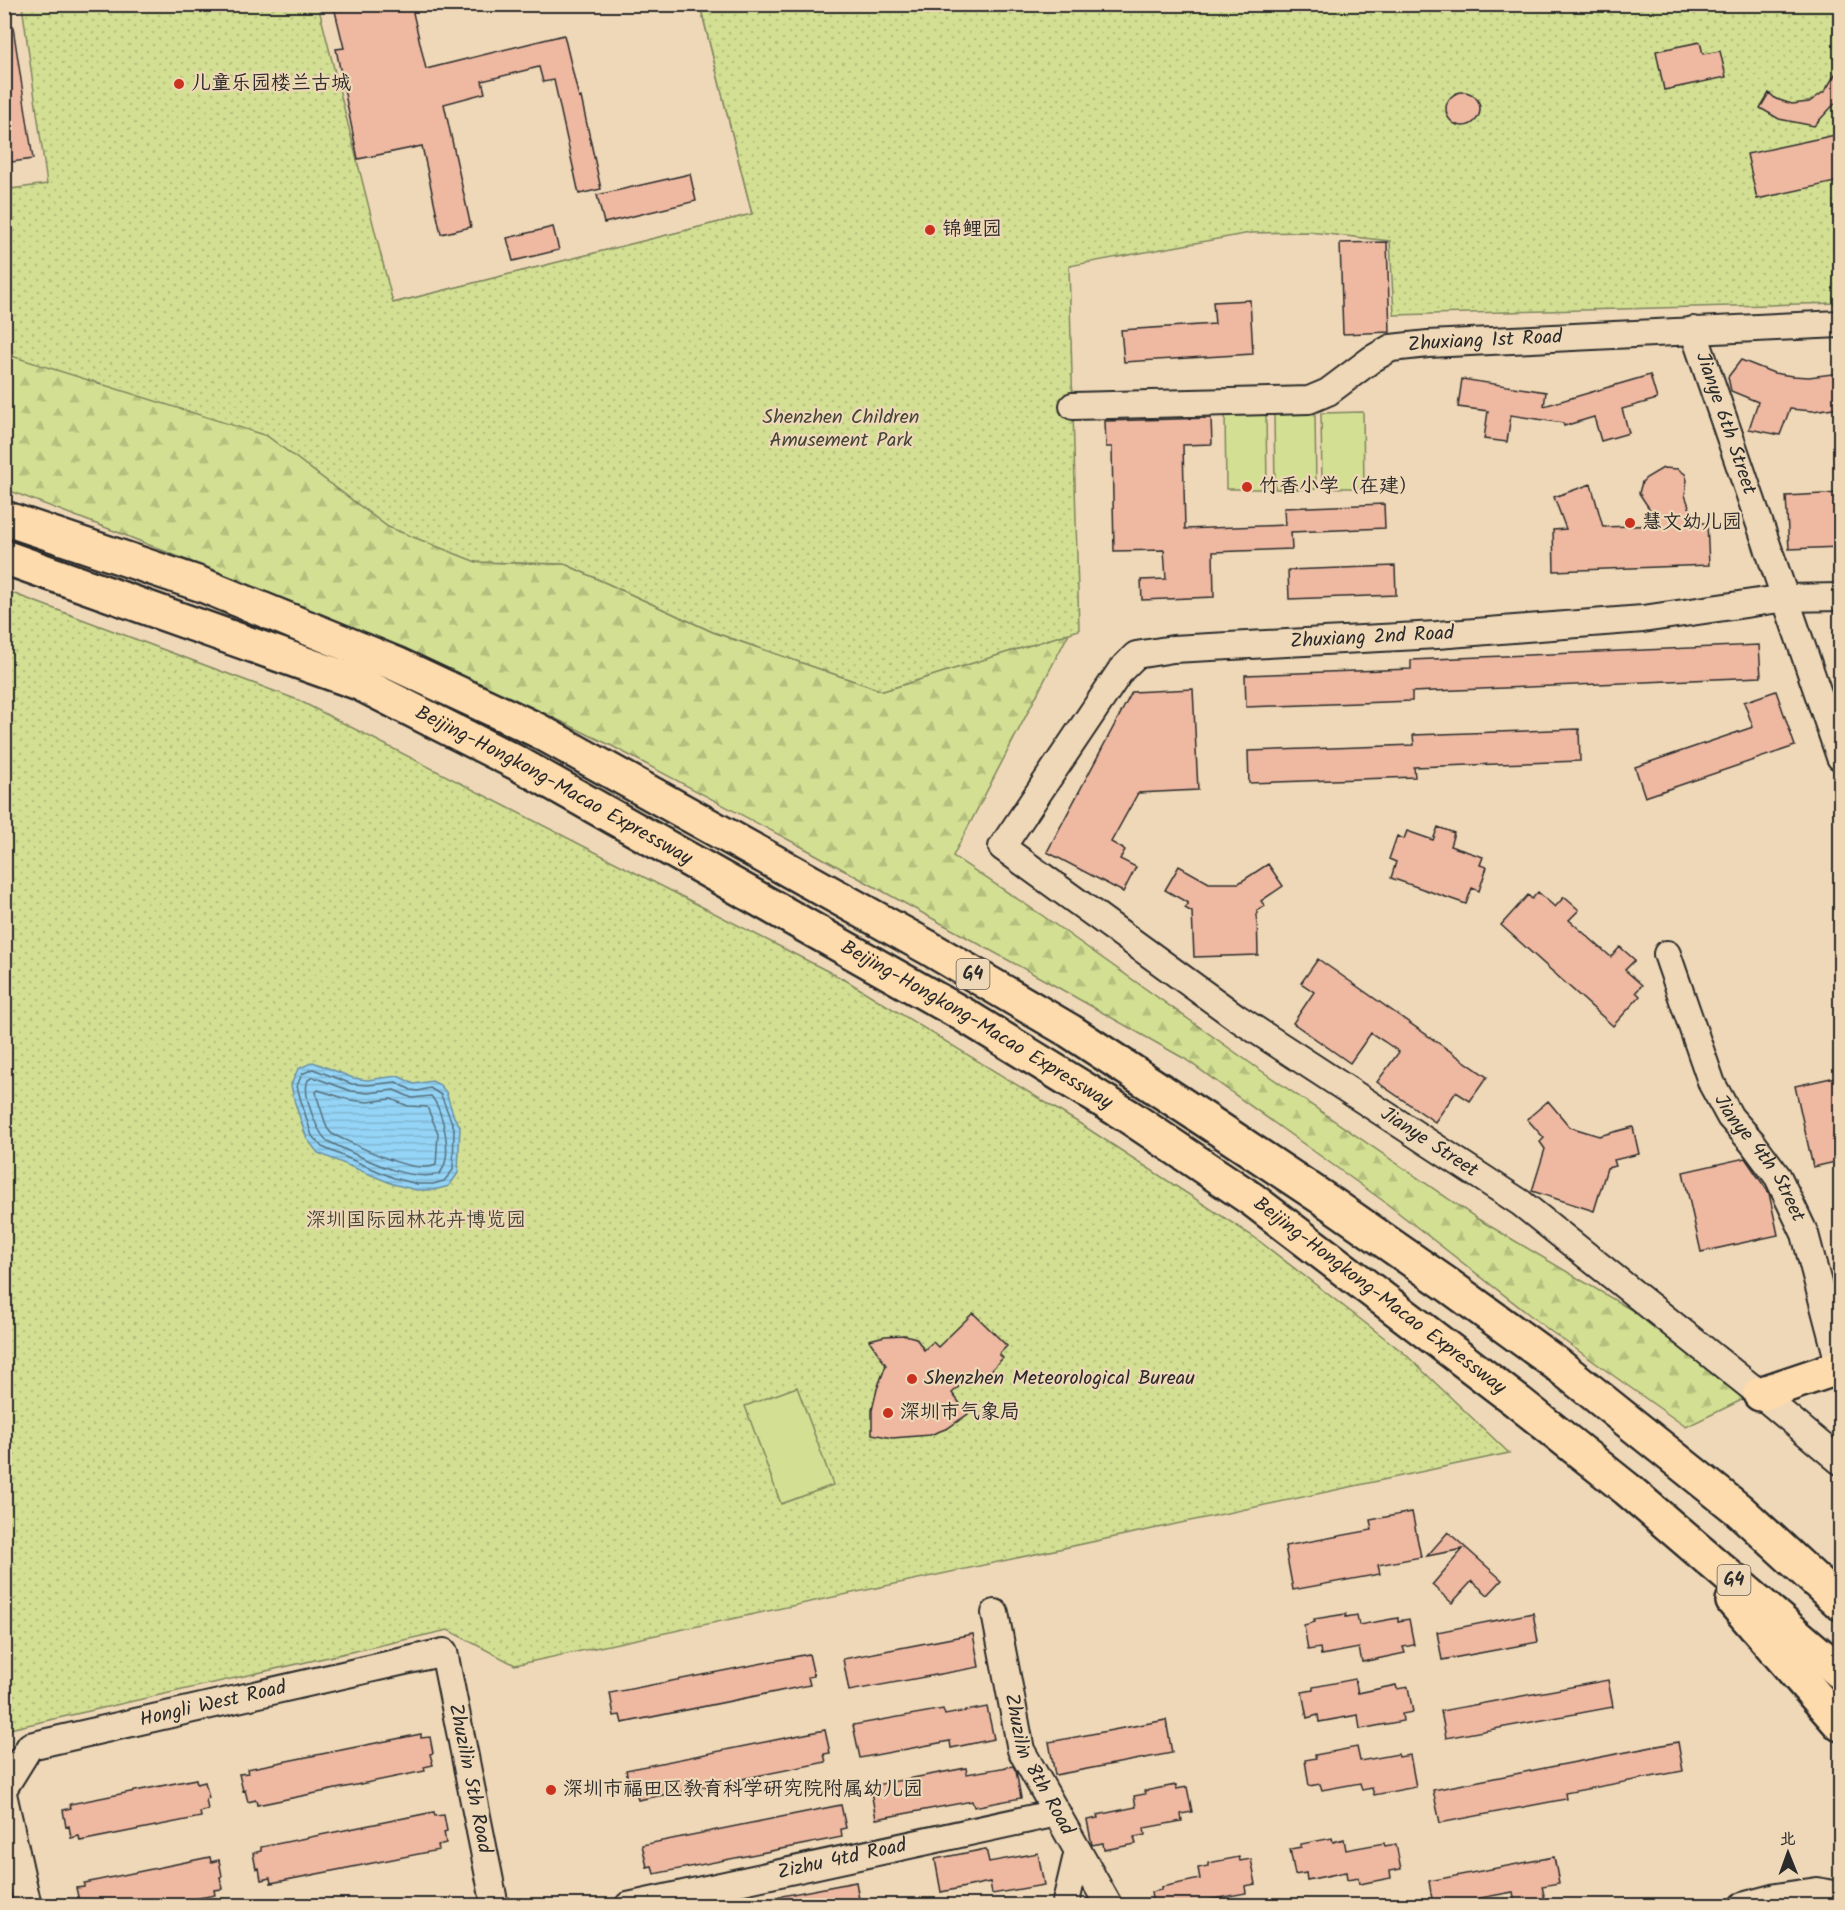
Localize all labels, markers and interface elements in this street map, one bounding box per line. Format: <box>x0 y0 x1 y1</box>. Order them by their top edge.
place label: 儿童乐园楼兰古城 <box>191 68 351 100</box>
marker: 儿童乐园楼兰古城 <box>172 77 186 91</box>
place label: 锦鲤园 <box>942 214 1002 246</box>
marker: 锦鲤园 <box>923 223 937 237</box>
street label: Zhuxiang 1st Road <box>1406 321 1564 362</box>
street label: Jianye 6th Street <box>1686 348 1765 500</box>
park label: Shenzhen Children Amusement Park <box>763 402 919 457</box>
place label: 竹香小学（在建） <box>1259 471 1419 503</box>
marker: 竹香小学（在建） <box>1240 480 1254 494</box>
place label: 慧文幼儿园 <box>1642 507 1742 539</box>
marker: 慧文幼儿园 <box>1623 516 1637 530</box>
street label: Zhuxiang 2nd Road <box>1289 618 1456 658</box>
street label: Beijing-Hongkong-Macao Expressway <box>409 698 699 875</box>
street label: Beijing-Hongkong-Macao Expressway <box>834 932 1119 1119</box>
road number: G4 <box>956 959 990 989</box>
street label: Jianye 4th Street <box>1705 1089 1813 1228</box>
street label: Jianye Street <box>1373 1099 1484 1187</box>
street label: Beijing-Hongkong-Macao Expressway <box>1246 1189 1513 1404</box>
park label: 深圳国际园林花卉博览园 <box>306 1205 526 1237</box>
place label: Shenzhen Meteorological Bureau <box>924 1363 1195 1395</box>
marker: Shenzhen Meteorological Bureau <box>905 1372 919 1386</box>
place label: 深圳市气象局 <box>900 1397 1020 1429</box>
marker: 深圳市气象局 <box>881 1406 895 1420</box>
road number: G4 <box>1718 1565 1750 1595</box>
street label: Hongli West Road <box>137 1672 290 1737</box>
street label: Zhuzilin 8th Road <box>995 1691 1083 1843</box>
street label: Zhuzilin 5th Road <box>439 1701 500 1857</box>
place label: 深圳市福田区教育科学研究院附属幼儿园 <box>563 1774 923 1806</box>
marker: 深圳市福田区教育科学研究院附属幼儿园 <box>544 1783 558 1797</box>
north arrow <box>1758 1823 1818 1883</box>
text: 北 <box>1780 1827 1796 1852</box>
street label: Zizhu 4td Road <box>774 1830 911 1889</box>

